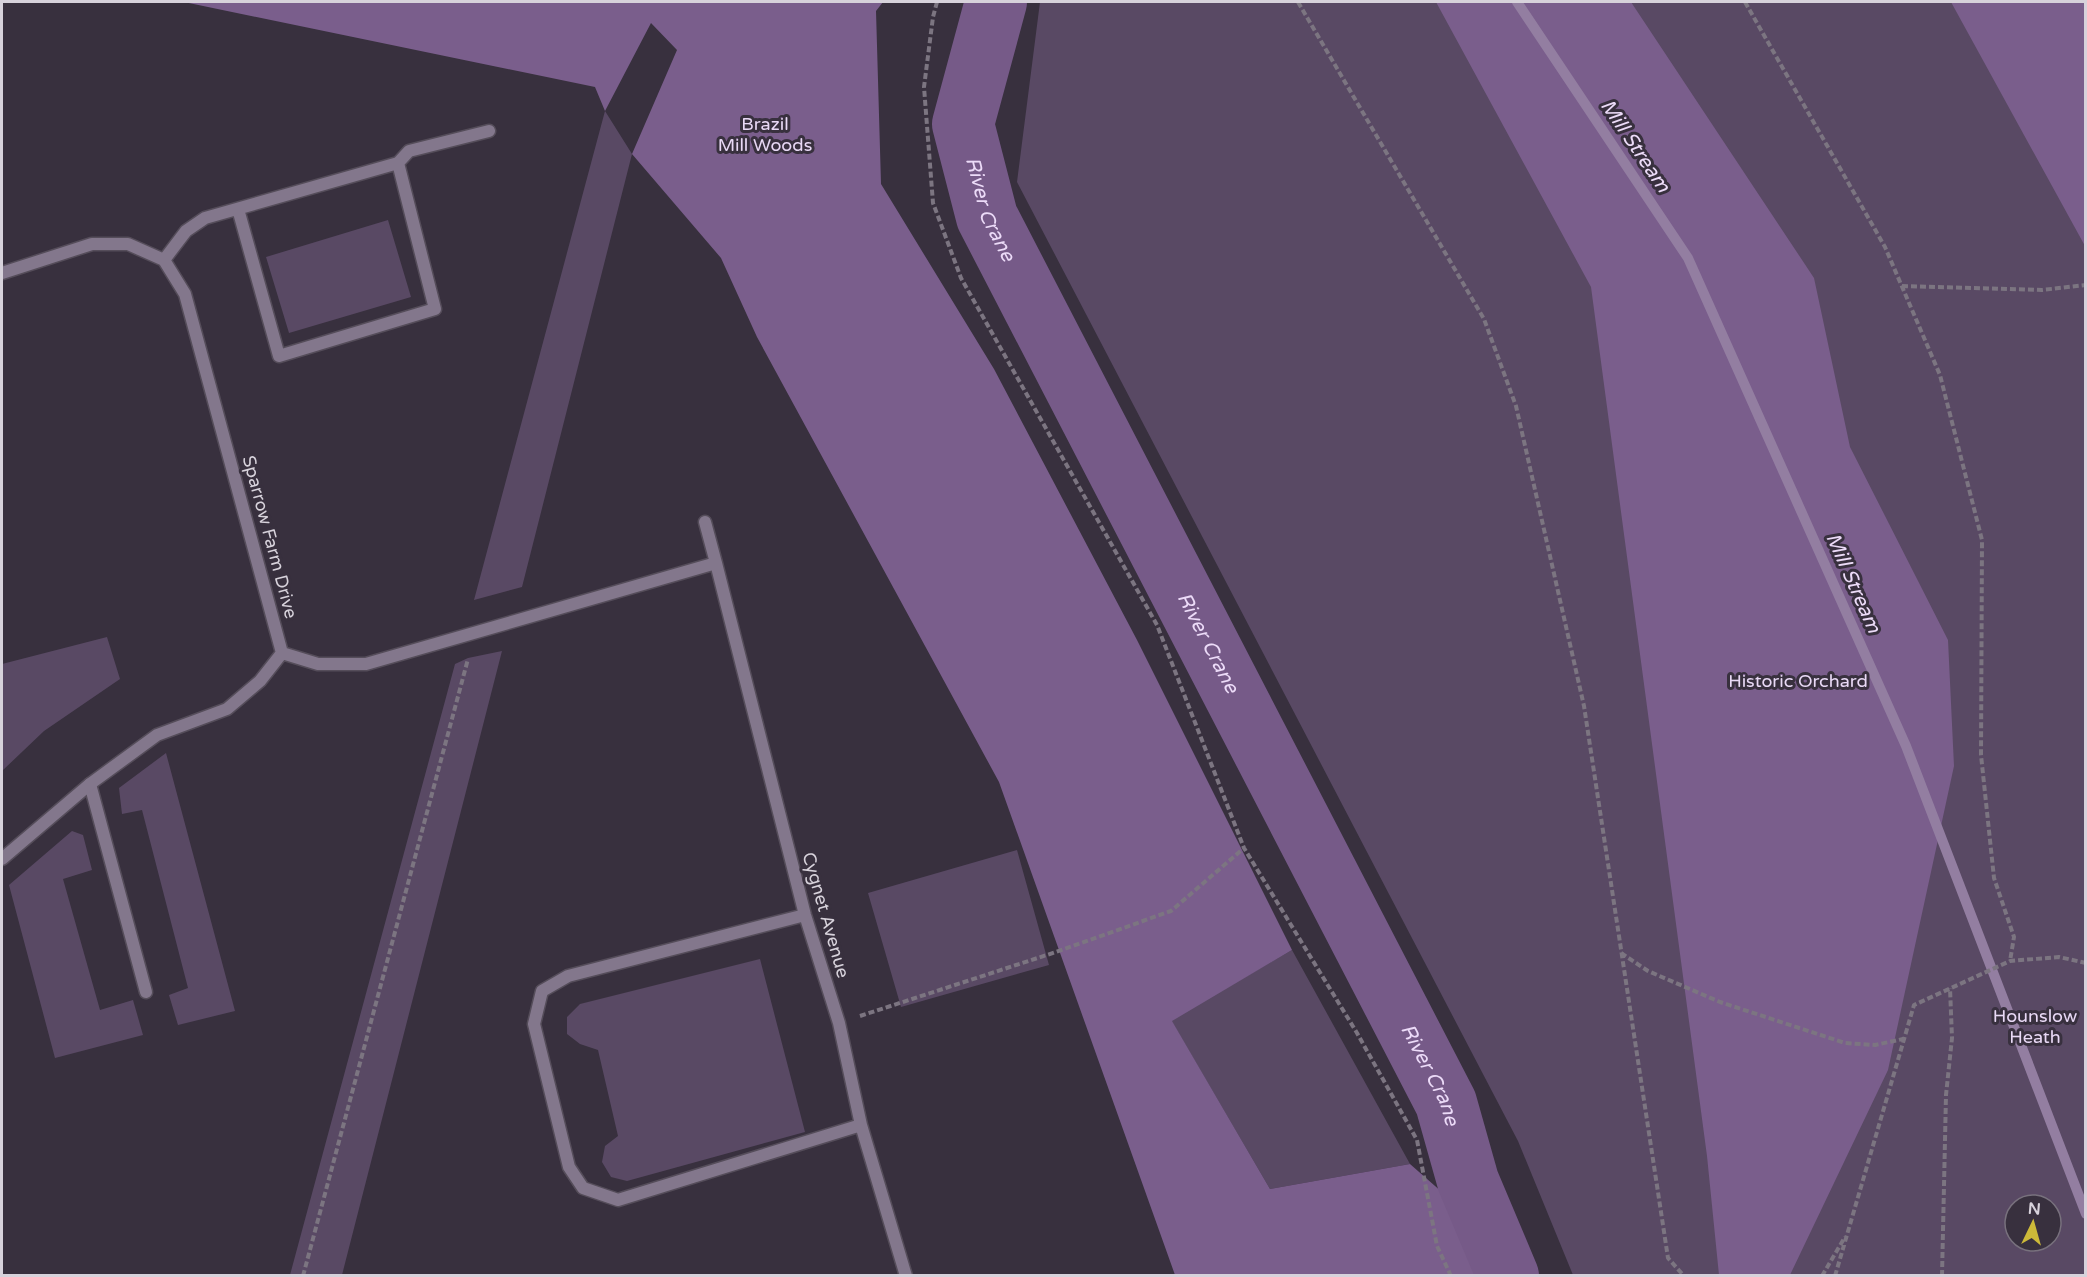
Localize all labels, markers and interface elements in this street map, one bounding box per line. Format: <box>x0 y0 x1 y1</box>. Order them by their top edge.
water label: Mill Stream <box>1595 95 1675 198</box>
park label: Brazil Mill Woods <box>718 113 812 156</box>
water label: River Crane <box>960 154 1021 267</box>
street label: Sparrow Farm Drive <box>238 453 302 621</box>
water label: Mill Stream <box>1820 529 1886 637</box>
water label: River Crane <box>1172 588 1244 699</box>
park label: Historic Orchard <box>1728 670 1868 692</box>
street label: Cygnet Avenue <box>798 850 854 980</box>
park label: Hounslow Heath <box>1993 1005 2077 1048</box>
water label: River Crane <box>1395 1020 1464 1130</box>
north arrow <box>2003 1193 2063 1253</box>
text: N <box>2027 1199 2041 1220</box>

